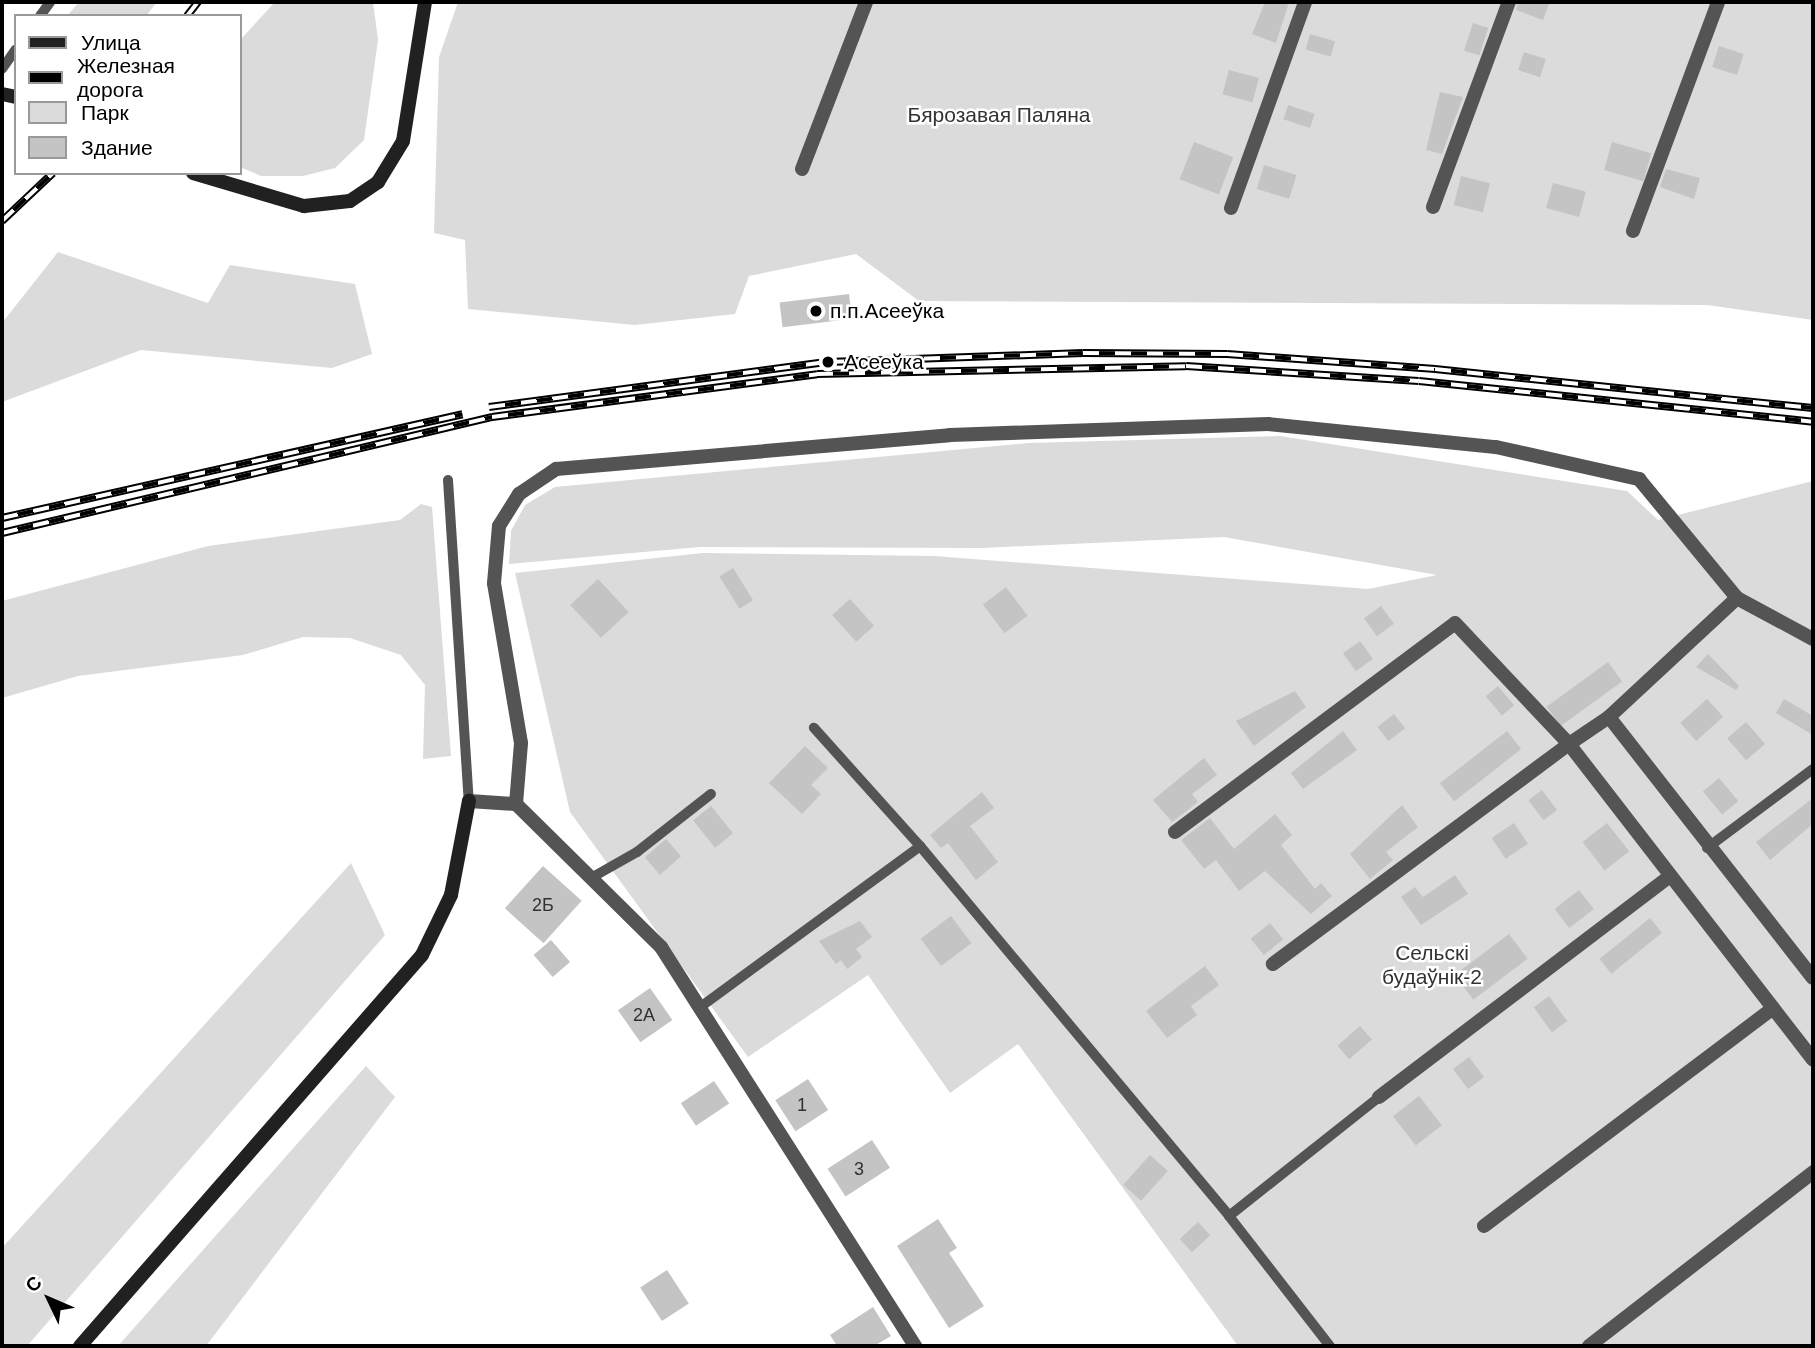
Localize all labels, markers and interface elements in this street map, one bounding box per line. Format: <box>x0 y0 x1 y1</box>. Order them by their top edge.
legend <box>14 14 242 175</box>
text: Улица <box>81 31 141 54</box>
text: Железная дорога <box>77 54 175 101</box>
text: Парк <box>81 101 129 124</box>
park label: Бярозавая Паляна <box>907 102 1091 128</box>
text: Здание <box>81 136 153 159</box>
place label: п.п.Асееўка <box>830 298 944 324</box>
marker: п.п.Асееўка <box>808 303 824 319</box>
place label: Асееўка <box>844 349 924 375</box>
marker: Асееўка <box>818 352 838 372</box>
house number: 2Б <box>532 894 554 916</box>
park label: Сельскі будаўнік-2 <box>1382 940 1482 990</box>
house number: 2А <box>633 1004 655 1026</box>
house number: 1 <box>797 1094 807 1116</box>
house number: 3 <box>854 1158 864 1180</box>
north arrow <box>14 1264 84 1334</box>
text: С <box>21 1272 46 1296</box>

